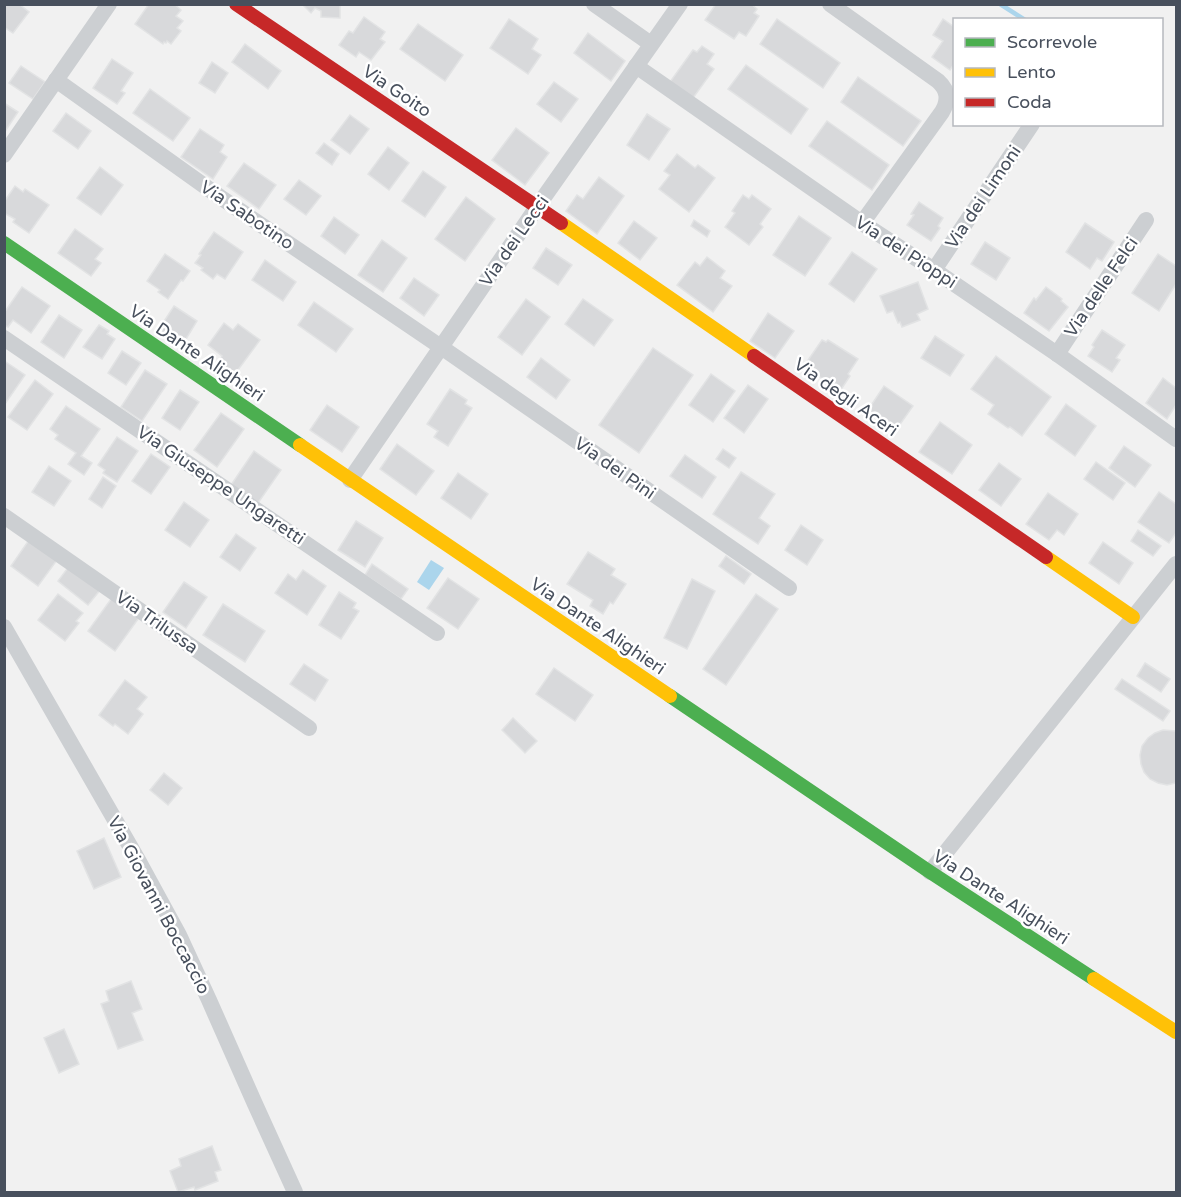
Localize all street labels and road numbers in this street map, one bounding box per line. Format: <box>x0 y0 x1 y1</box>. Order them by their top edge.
street label: Via Goito <box>358 60 436 122</box>
street label: Via dei Limoni <box>940 141 1026 253</box>
street label: Via Sabotino <box>196 176 298 254</box>
street label: Via dei Lecci <box>474 191 554 291</box>
street label: Via dei Pioppi <box>851 211 961 293</box>
street label: Via delle Felci <box>1059 233 1143 341</box>
street label: Via Dante Alighieri <box>125 300 269 406</box>
street label: Via degli Aceri <box>790 353 902 441</box>
street label: Via Giuseppe Ungaretti <box>133 421 309 549</box>
street label: Via dei Pini <box>570 432 660 504</box>
street label: Via Dante Alighieri <box>526 573 670 679</box>
street label: Via Trilussa <box>111 586 203 658</box>
street label: Via Giovanni Boccaccio <box>103 812 215 998</box>
street label: Via Dante Alighieri <box>929 845 1073 949</box>

